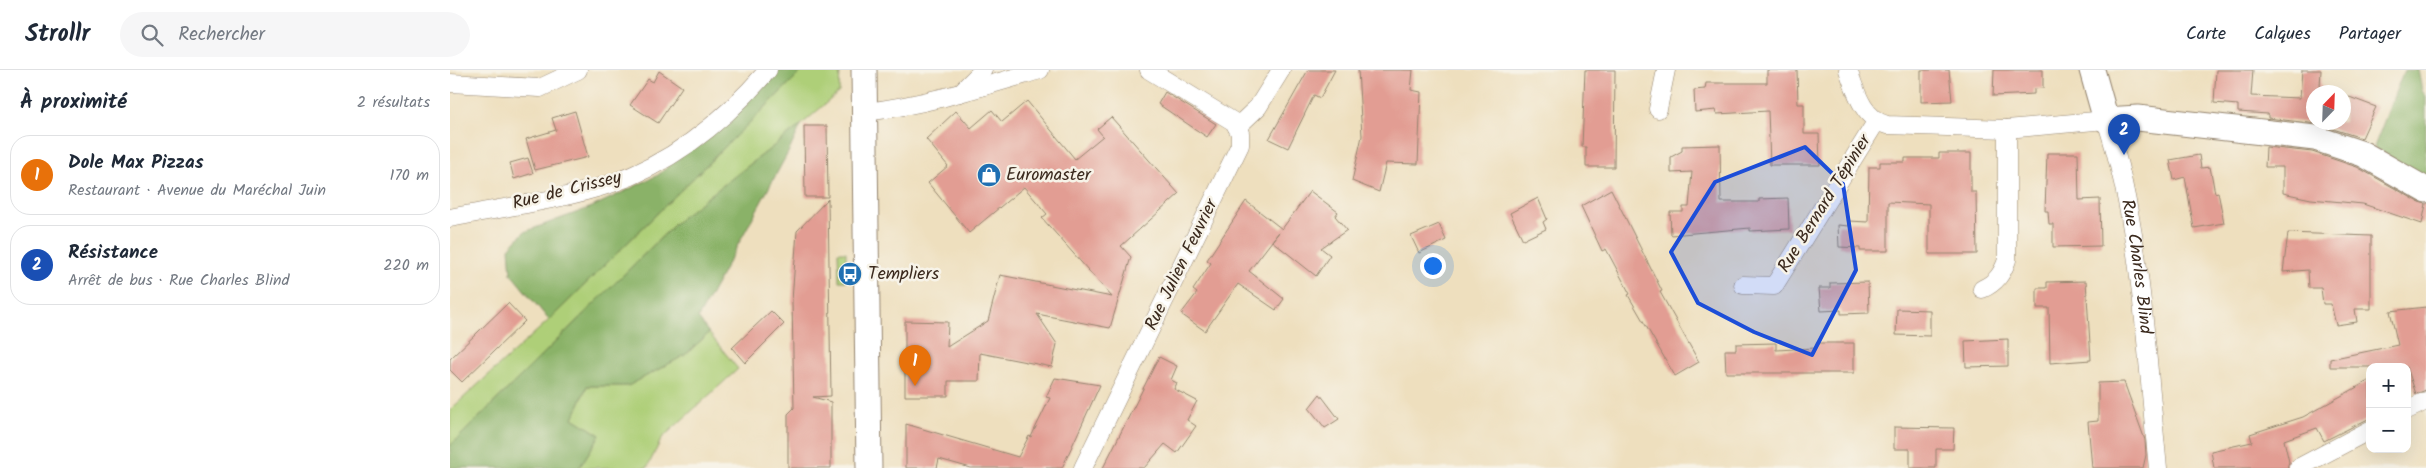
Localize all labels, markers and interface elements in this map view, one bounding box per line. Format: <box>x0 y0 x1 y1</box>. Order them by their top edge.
search box <box>120 12 470 57</box>
text: Strollr <box>25 15 90 54</box>
text: Rechercher <box>178 20 265 50</box>
text: Carte <box>2186 20 2226 49</box>
text: Calques <box>2254 20 2311 49</box>
text: Partager <box>2339 20 2401 49</box>
icon: search <box>138 21 166 49</box>
north arrow <box>2306 85 2351 130</box>
text: À proximité <box>20 86 127 119</box>
text: 2 résultats <box>357 90 430 115</box>
pin: 2 <box>2108 114 2140 155</box>
street label: Rue Bernard Tépinier <box>1771 128 1880 279</box>
text: Dole Max Pizzas <box>68 148 204 178</box>
place label: Euromaster <box>1006 161 1092 190</box>
shop icon: Euromaster <box>976 162 1002 188</box>
text: 1 <box>35 163 39 188</box>
text: 170 m <box>389 163 429 188</box>
street label: Rue de Crissey <box>509 163 625 219</box>
text: Restaurant · Avenue du Maréchal Juin <box>68 178 326 203</box>
street label: Rue Julien Feuvrier <box>1138 193 1227 336</box>
street label: Rue Charles Blind <box>2112 197 2160 336</box>
text: Résistance <box>68 238 158 268</box>
text: 2 <box>32 253 42 278</box>
text: 220 m <box>383 253 429 278</box>
your location <box>1420 253 1446 279</box>
place label: Templiers <box>868 260 939 289</box>
bus stop icon: Templiers <box>837 261 863 287</box>
text: Arrêt de bus · Rue Charles Blind <box>68 268 289 293</box>
pin: 1 <box>899 345 931 386</box>
map controls <box>2366 363 2411 453</box>
button: + <box>2366 363 2411 408</box>
button: − <box>2366 408 2411 453</box>

